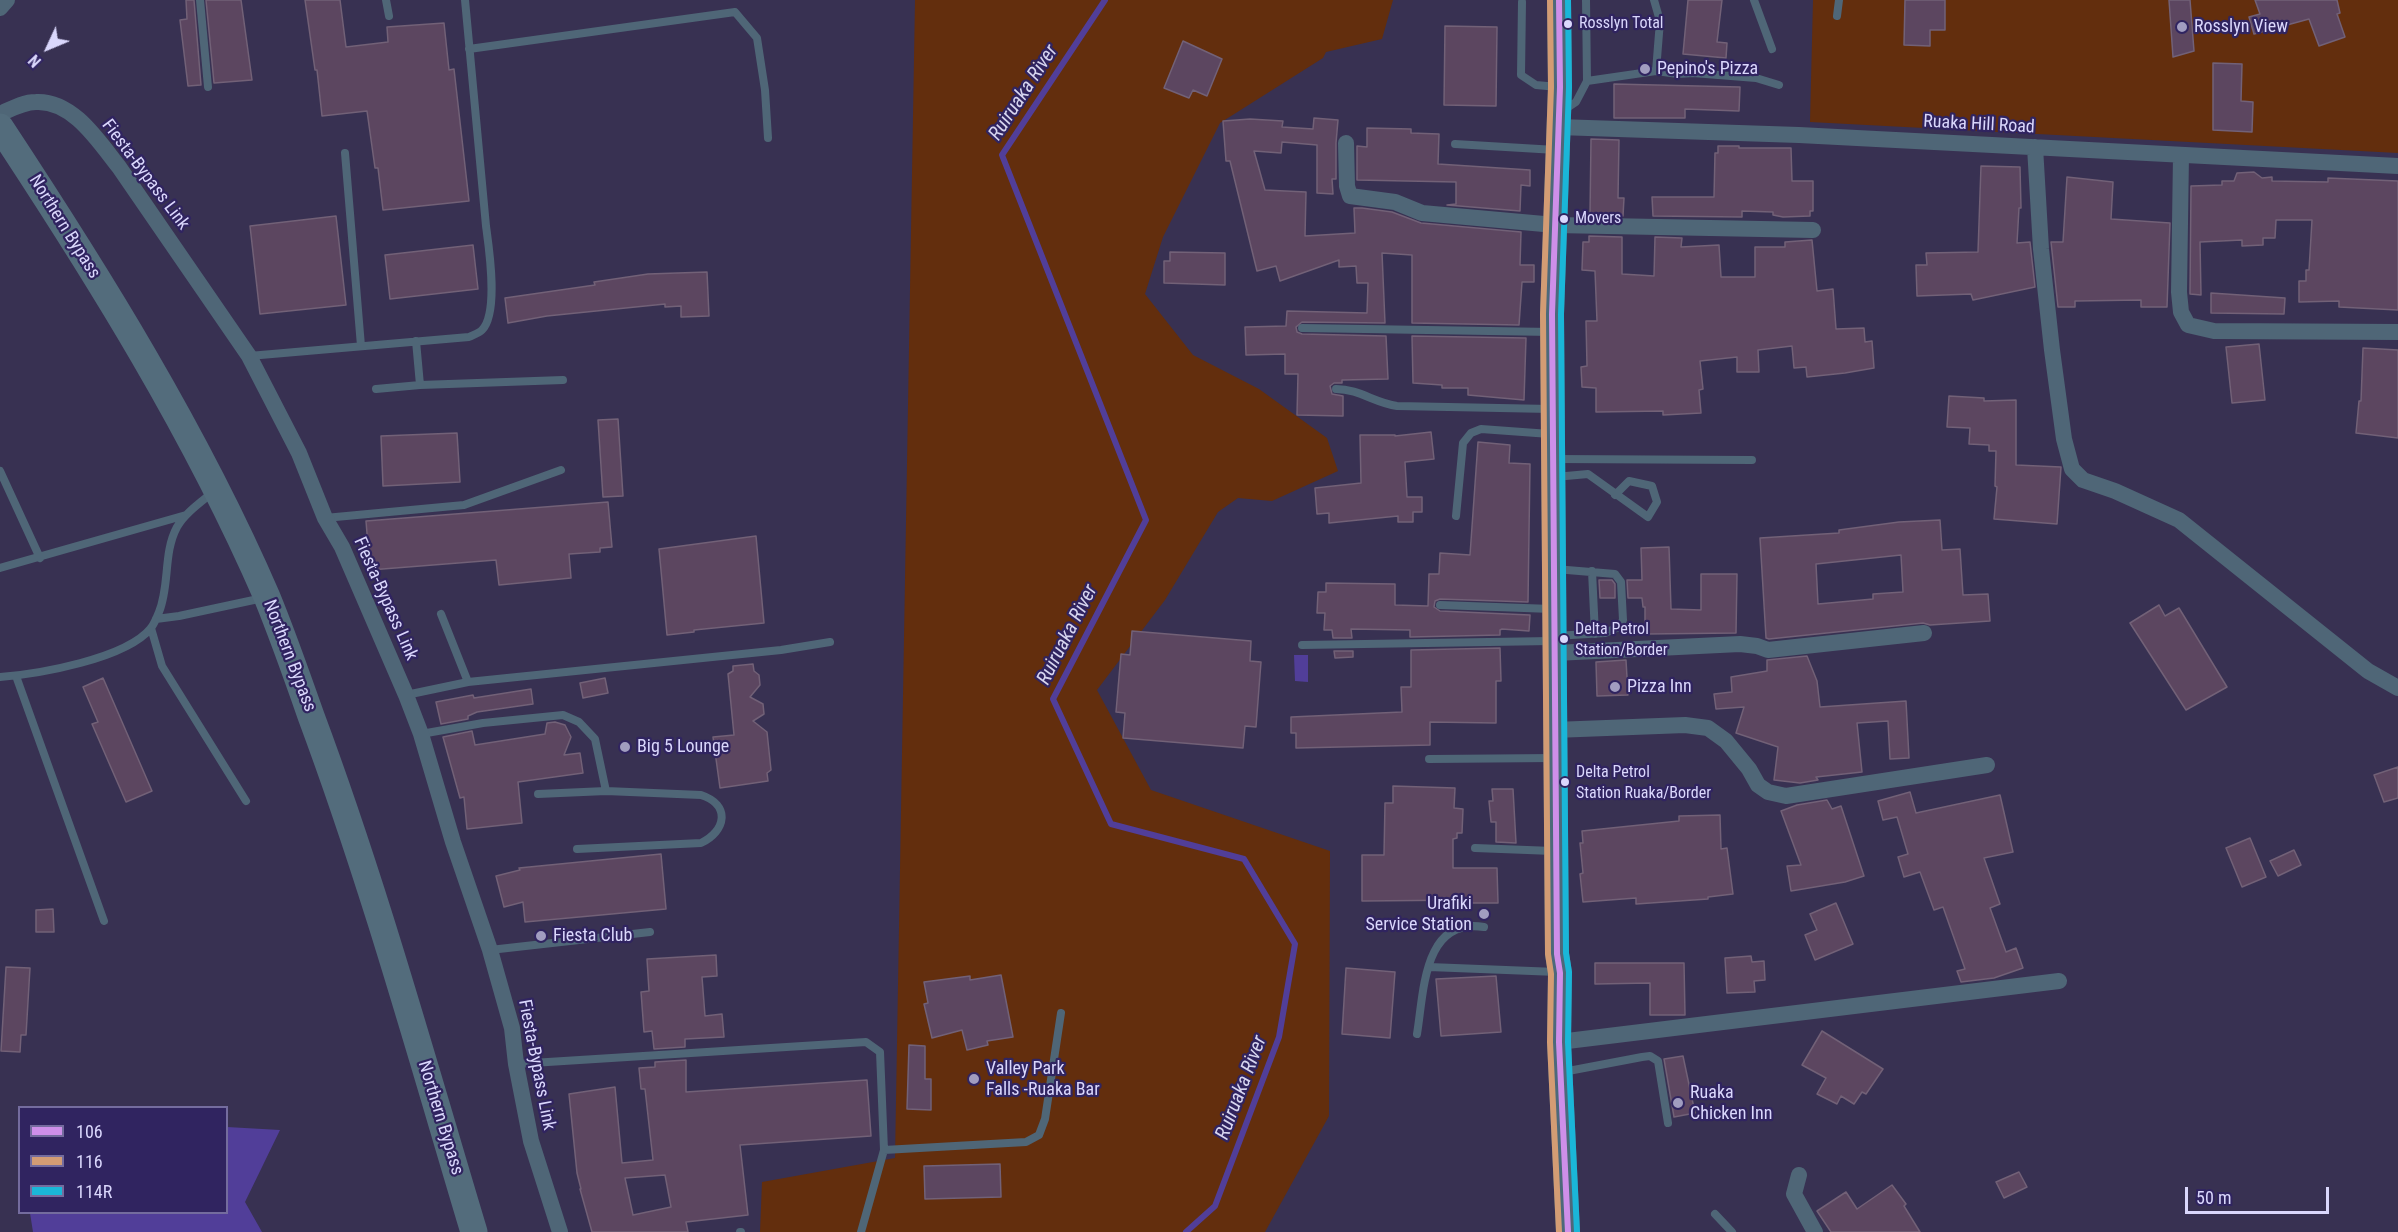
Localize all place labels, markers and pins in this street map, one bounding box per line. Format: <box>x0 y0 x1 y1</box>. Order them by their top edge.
place label: Rosslyn Total <box>1579 14 1664 34</box>
place label: Rosslyn View <box>2194 16 2288 38</box>
marker: Rosslyn Total <box>1562 18 1574 30</box>
marker: Rosslyn View <box>2175 20 2189 34</box>
place label: Pepino's Pizza <box>1657 58 1758 80</box>
marker: Pepino's Pizza <box>1638 62 1652 76</box>
place label: Movers <box>1575 209 1621 229</box>
marker: Movers <box>1558 213 1570 225</box>
place label: Delta Petrol Station/Border <box>1575 620 1668 658</box>
marker: Delta Petrol Station/Border <box>1558 633 1570 645</box>
place label: Pizza Inn <box>1627 676 1692 698</box>
marker: Pizza Inn <box>1608 680 1622 694</box>
place label: Big 5 Lounge <box>637 736 729 758</box>
marker: Big 5 Lounge <box>618 740 632 754</box>
place label: Delta Petrol Station Ruaka/Border <box>1576 763 1711 801</box>
marker: Delta Petrol Station Ruaka/Border <box>1559 776 1571 788</box>
place label: Urafiki Service Station <box>1365 893 1472 936</box>
marker: Urafiki Service Station <box>1477 907 1491 921</box>
place label: Fiesta Club <box>553 925 632 947</box>
marker: Fiesta Club <box>534 929 548 943</box>
place label: Valley Park Falls -Ruaka Bar <box>986 1058 1100 1100</box>
marker: Valley Park Falls -Ruaka Bar <box>967 1072 981 1086</box>
place label: Ruaka Chicken Inn <box>1690 1082 1773 1124</box>
marker: Ruaka Chicken Inn <box>1671 1096 1685 1110</box>

